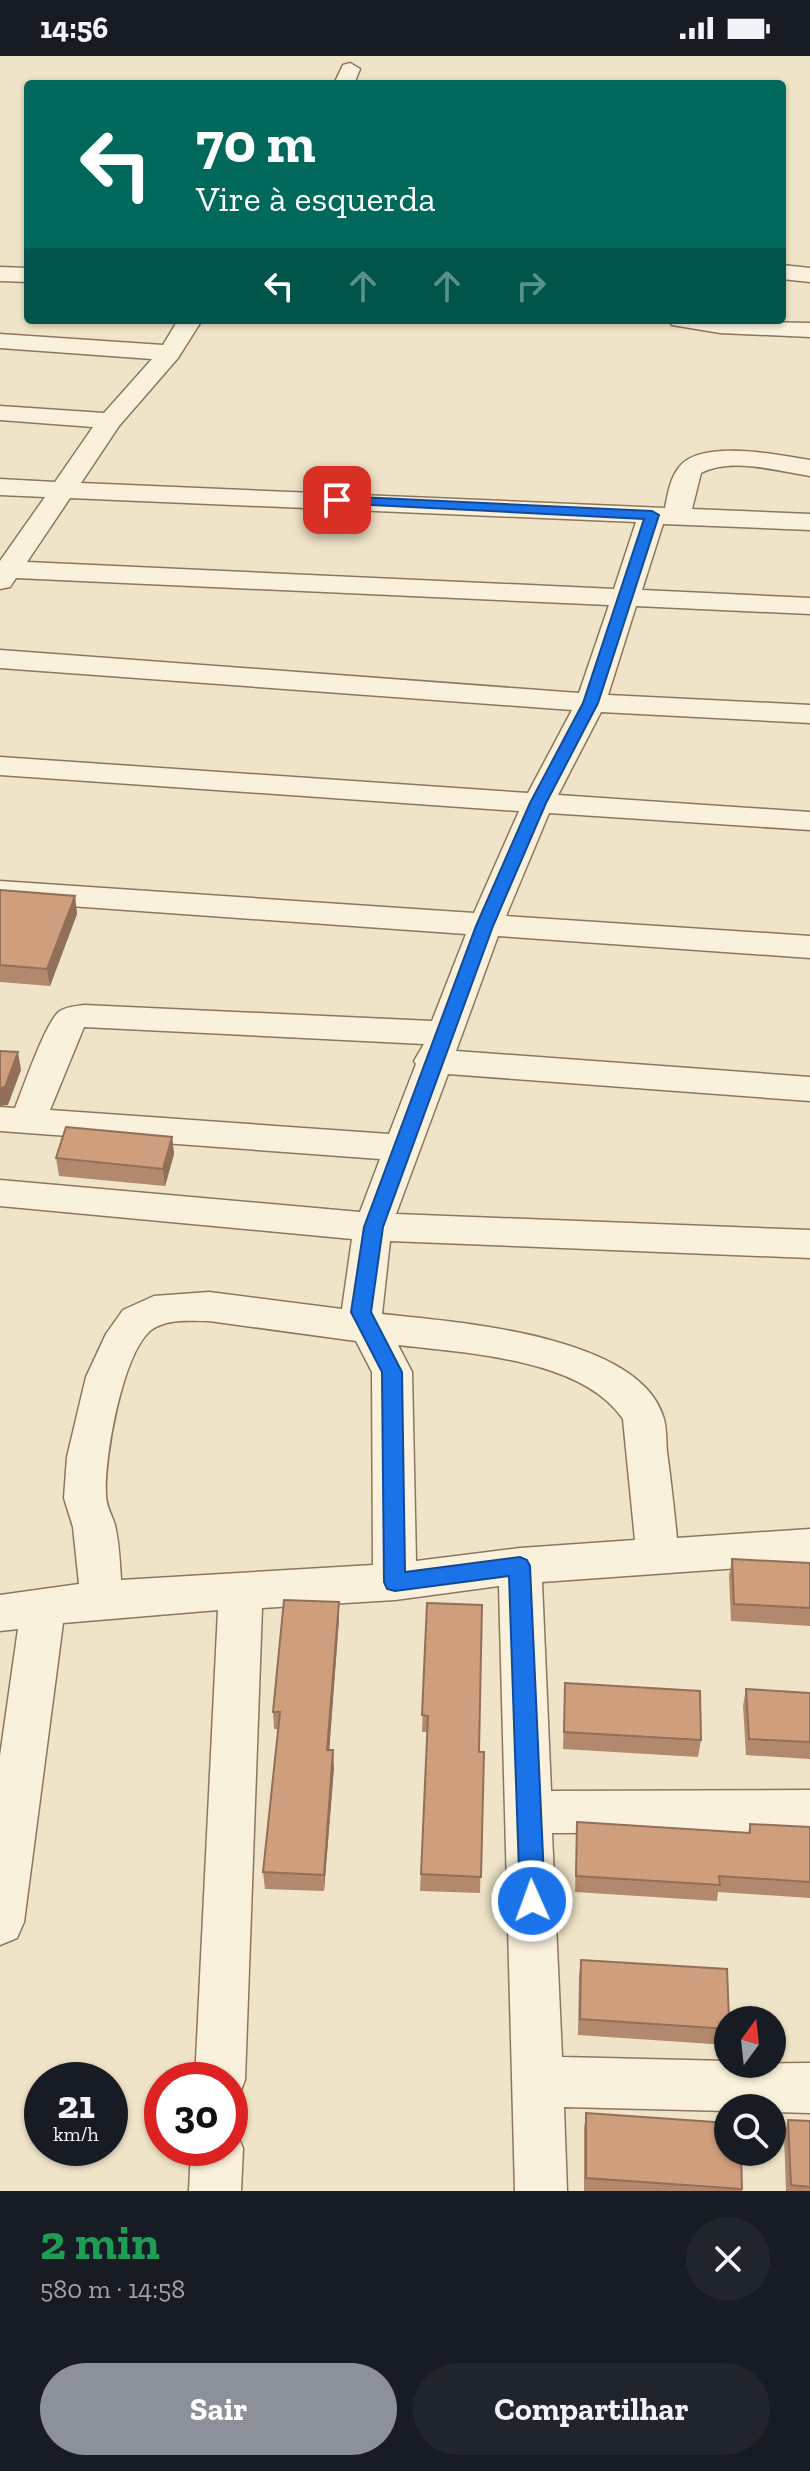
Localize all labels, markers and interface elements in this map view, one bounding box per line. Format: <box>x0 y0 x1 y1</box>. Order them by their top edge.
text: 14:56 <box>40 10 108 46</box>
text: 70 m <box>196 109 316 176</box>
icon: left <box>64 112 168 216</box>
text: Vire à esquerda <box>196 177 436 220</box>
icon: left <box>257 264 301 308</box>
icon: ahead <box>341 264 385 308</box>
icon: ahead <box>425 264 469 308</box>
icon: right <box>509 264 553 308</box>
pin <box>303 466 371 534</box>
icon: arrive <box>315 478 359 522</box>
position arrow <box>490 1859 574 1943</box>
north arrow <box>714 2006 786 2078</box>
map controls <box>714 2006 786 2166</box>
speed limit sign: 30 <box>144 2062 248 2166</box>
text: 21 <box>57 2080 95 2128</box>
button: search <box>714 2094 786 2166</box>
text: km/h <box>53 2122 99 2146</box>
text: 2 min <box>40 2214 160 2271</box>
button: close <box>686 2217 770 2301</box>
text: 580 m · 14:58 <box>40 2273 185 2305</box>
button: Sair <box>40 2363 397 2455</box>
button: Compartilhar <box>413 2363 770 2455</box>

